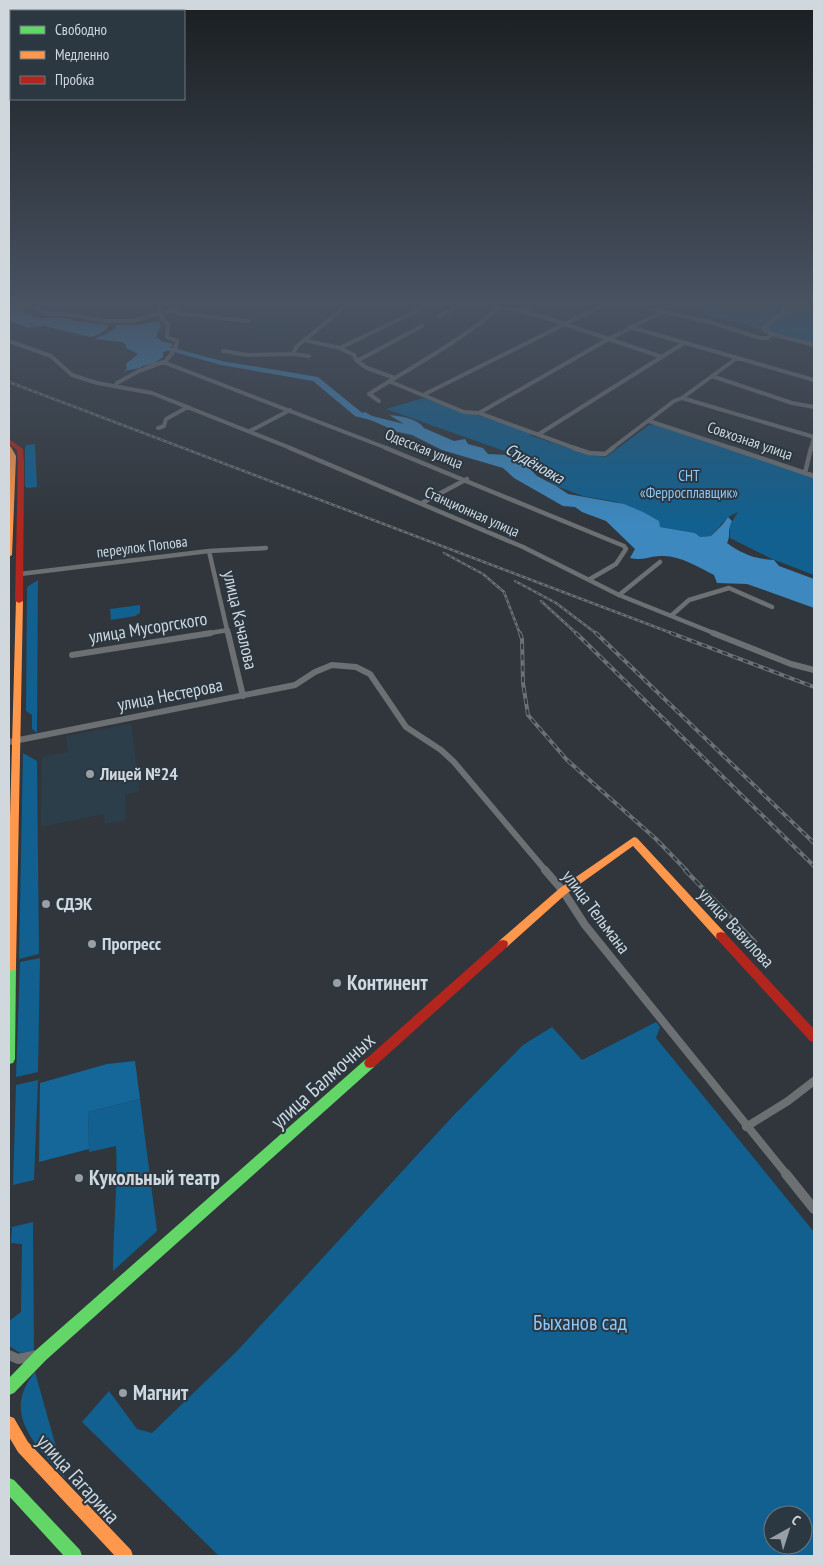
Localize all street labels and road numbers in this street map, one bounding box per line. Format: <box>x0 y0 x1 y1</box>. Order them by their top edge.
street label: Совхозная улица <box>705 417 795 464</box>
street label: Одесская улица <box>382 424 466 473</box>
street label: Станционная улица <box>422 482 523 541</box>
street label: переулок Попова <box>95 531 189 562</box>
street label: улица Качалова <box>218 568 263 672</box>
street label: улица Мусоргского <box>87 607 209 648</box>
street label: улица Нестерова <box>115 673 225 716</box>
street label: улица Тельмана <box>557 865 635 958</box>
street label: улица Вавилова <box>693 883 779 972</box>
street label: улица Балмочных <box>265 1026 381 1135</box>
street label: улица Гагарина <box>31 1428 126 1529</box>

